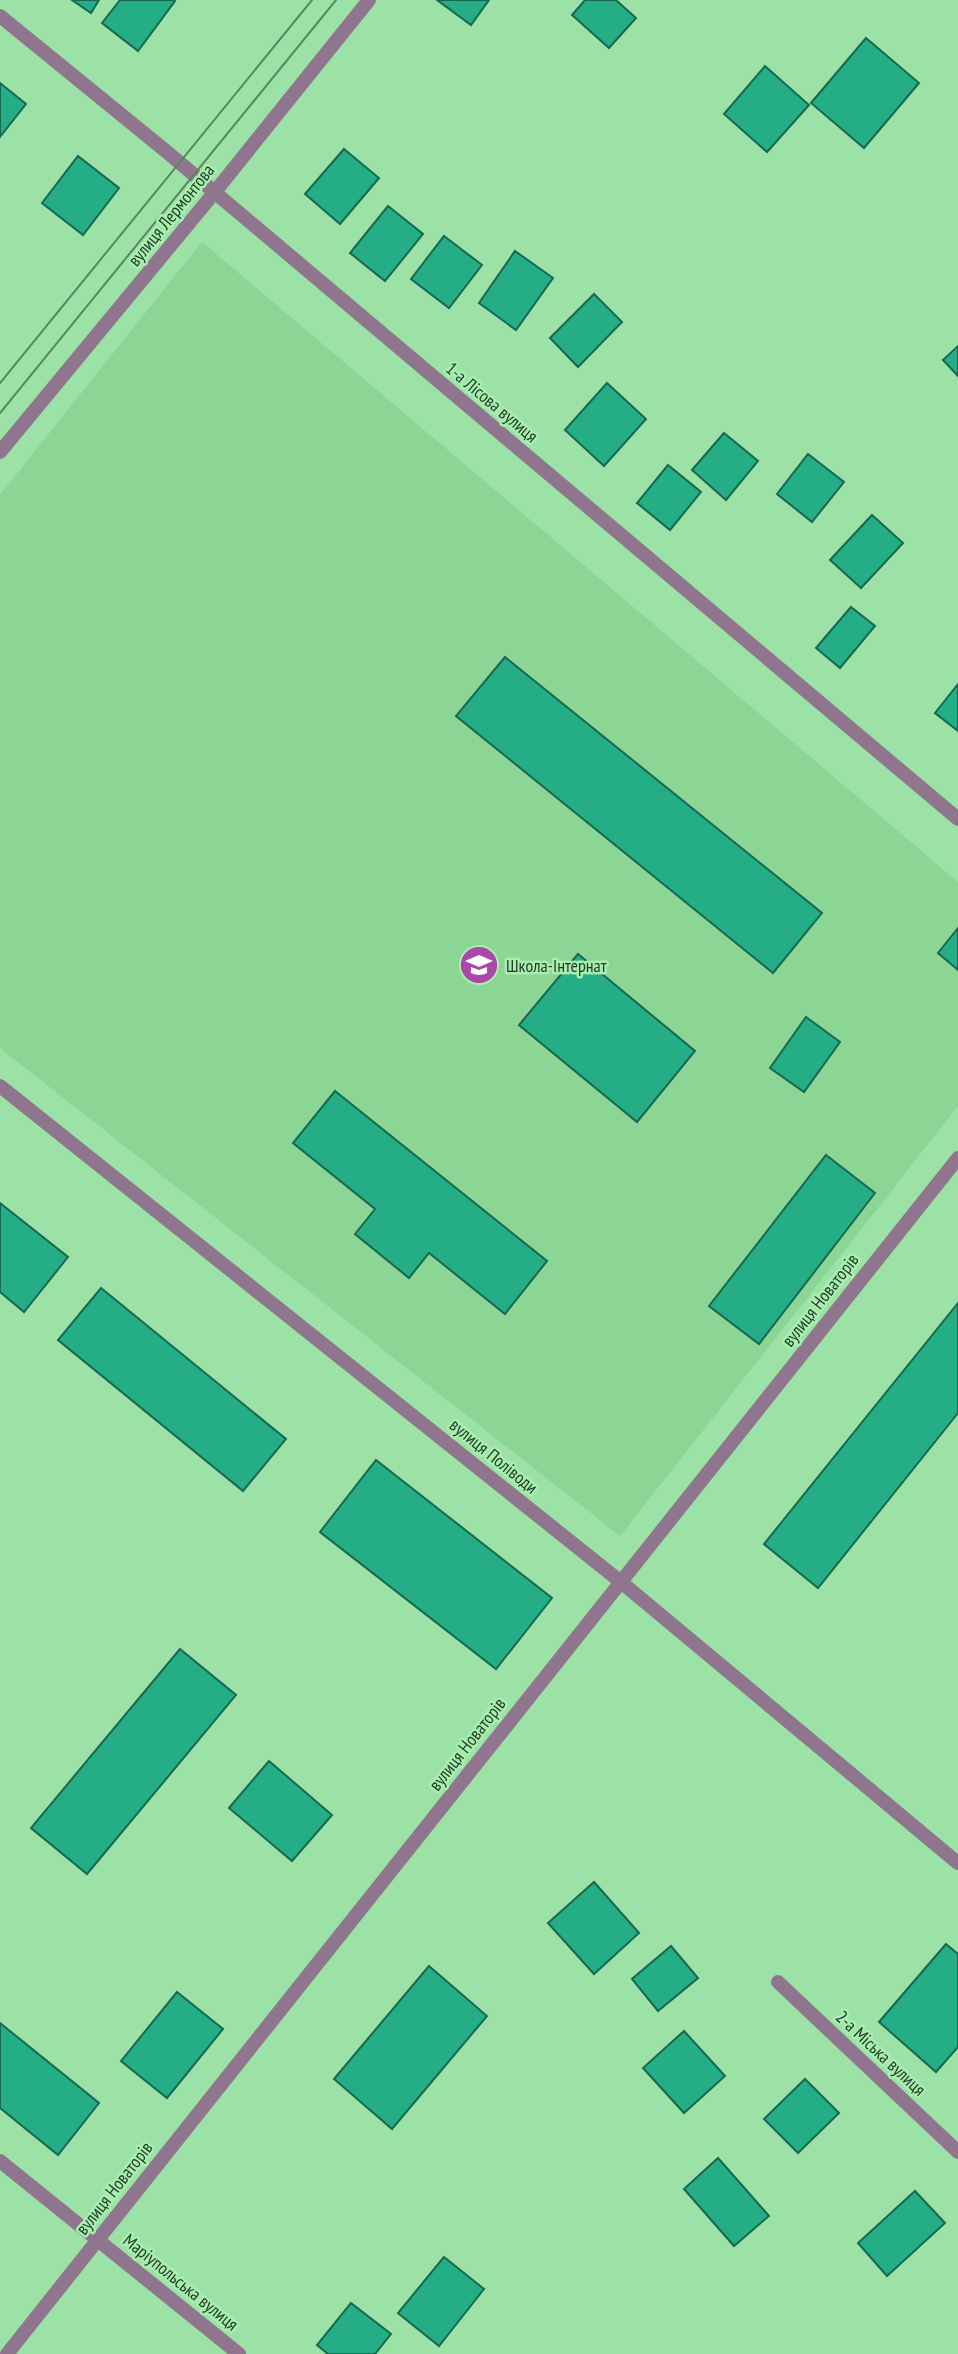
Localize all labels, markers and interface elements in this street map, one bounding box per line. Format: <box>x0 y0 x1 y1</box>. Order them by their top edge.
street label: вулиця Лермонтова <box>123 159 219 271</box>
street label: 1-а Лісова вулиця <box>441 357 543 447</box>
school or university icon: Школа-Інтернат <box>458 944 500 986</box>
place label: Школа-Інтернат <box>506 954 607 977</box>
street label: вулиця Новаторів <box>776 1249 864 1351</box>
street label: вулиця Поліводи <box>445 1413 543 1499</box>
street label: вулиця Новаторів <box>423 1693 511 1795</box>
street label: 2-а Міська вулиця <box>831 2005 931 2101</box>
street label: вулиця Новаторів <box>70 2137 158 2239</box>
street label: Маріупольська вулиця <box>119 2228 243 2336</box>

